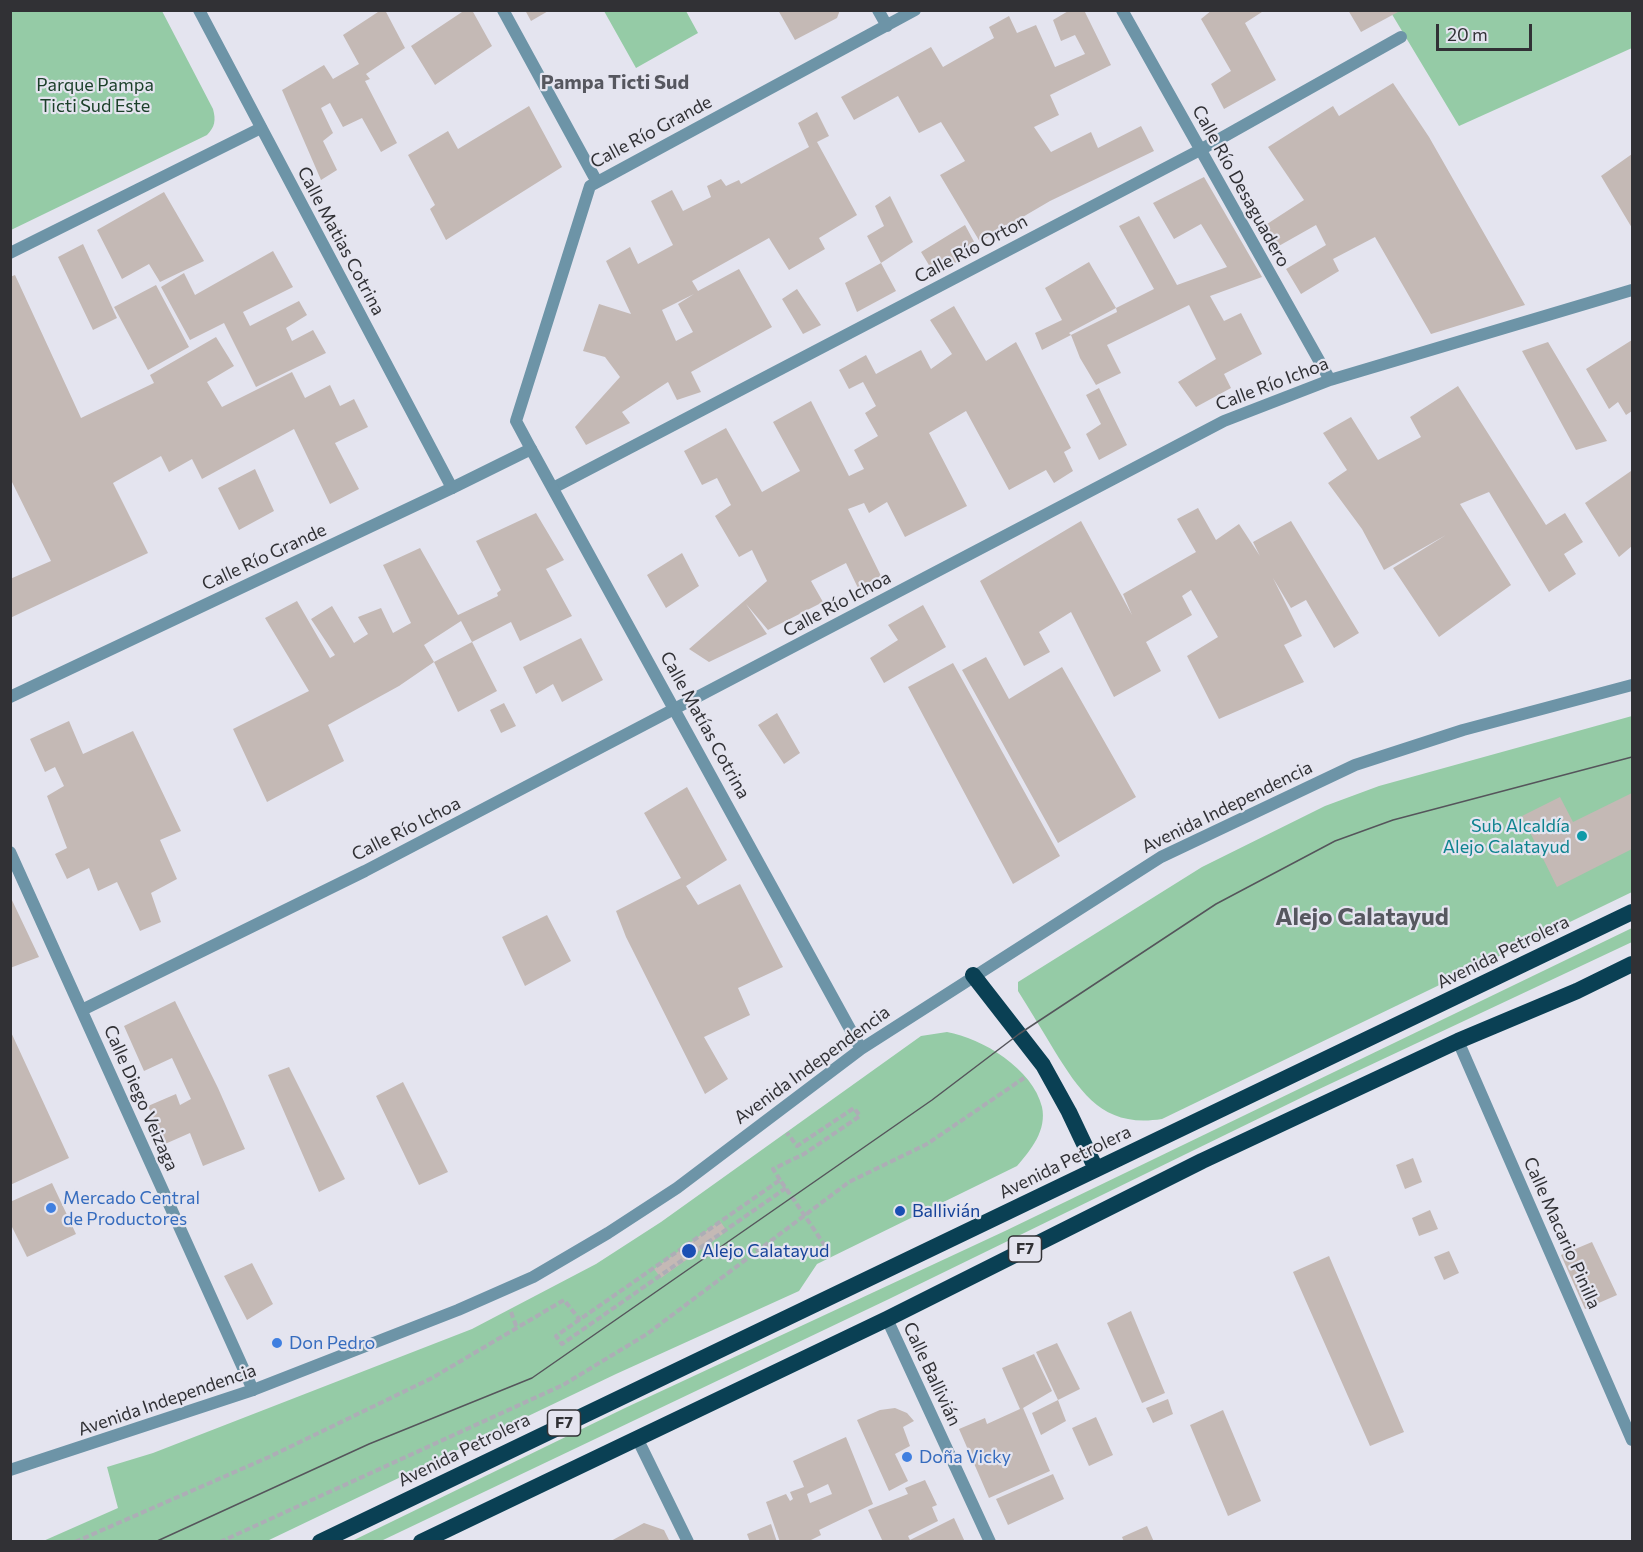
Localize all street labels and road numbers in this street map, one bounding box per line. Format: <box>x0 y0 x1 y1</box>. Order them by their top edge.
street label: Calle Río Grande <box>587 91 715 173</box>
street label: Calle Río Desaguadero <box>1187 101 1295 271</box>
street label: Calle Matias Cotrina <box>293 163 389 319</box>
street label: Calle Río Orton <box>911 210 1031 288</box>
street label: Calle Río Ichoa <box>1213 353 1331 415</box>
street label: Calle Río Grande <box>198 519 330 595</box>
street label: Calle Río Ichoa <box>779 566 895 642</box>
street label: Calle Matías Cotrina <box>656 648 754 802</box>
street label: Avenida Independencia <box>1138 756 1316 858</box>
street label: Calle Río Ichoa <box>348 792 464 866</box>
street label: Avenida Petrolera <box>1433 911 1573 993</box>
street label: Avenida Independencia <box>730 1001 894 1129</box>
street label: Calle Diego Veizaga <box>99 1022 183 1174</box>
street label: Avenida Petrolera <box>995 1121 1135 1203</box>
street label: Calle Macario Pinilla <box>1519 1154 1605 1312</box>
road number: F7 <box>1008 1236 1042 1262</box>
street label: Calle Ballivián <box>899 1319 965 1429</box>
street label: Avenida Independencia <box>75 1359 259 1441</box>
street label: Avenida Petrolera <box>394 1409 534 1491</box>
road number: F7 <box>548 1410 580 1436</box>

